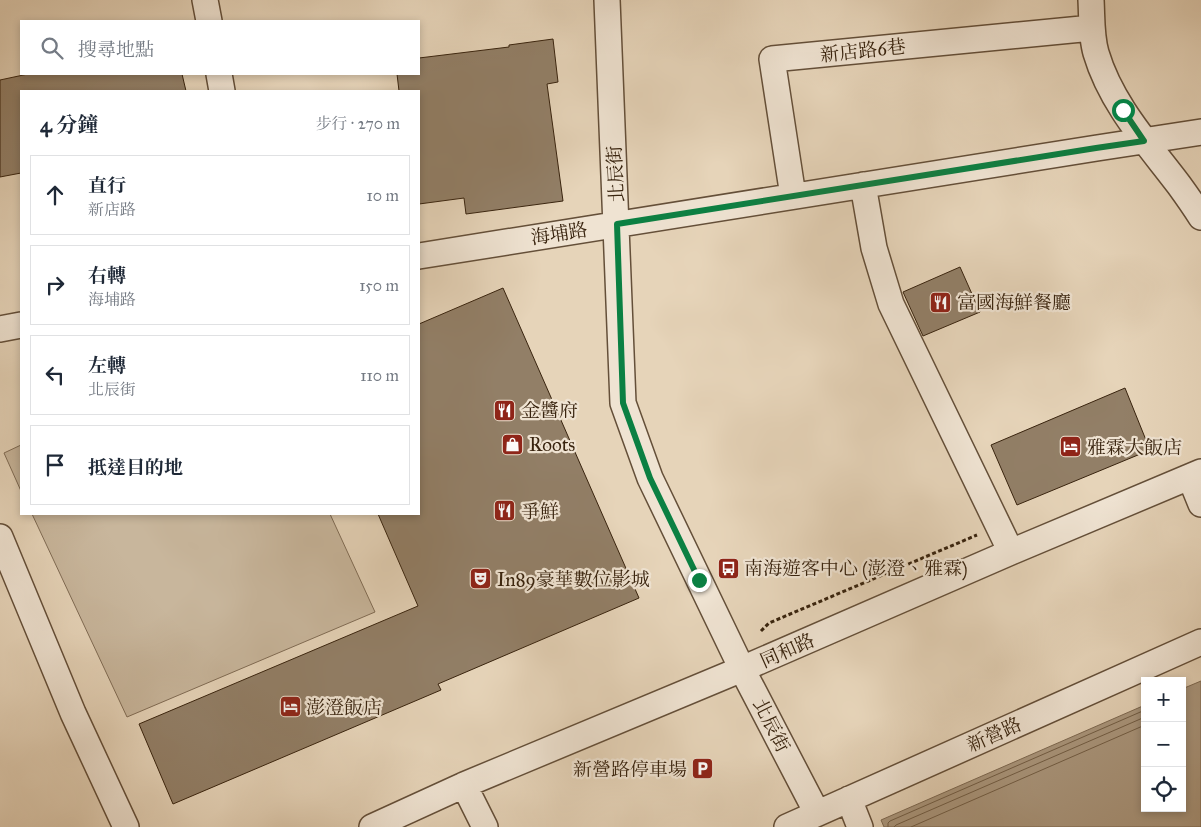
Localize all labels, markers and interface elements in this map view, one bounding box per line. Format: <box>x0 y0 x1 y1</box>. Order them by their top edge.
search box <box>20 20 420 75</box>
icon: search <box>38 34 66 62</box>
street label: 新店路6巷 <box>819 35 907 66</box>
text: 搜尋地點 <box>78 38 154 61</box>
route start <box>1112 99 1135 122</box>
text: 4 分鐘 <box>40 112 98 138</box>
text: 步行 · 270 m <box>315 114 400 133</box>
street label: 北辰街 <box>603 145 628 203</box>
text: 直行 <box>88 174 126 197</box>
icon: ahead <box>41 181 69 209</box>
text: 10 m <box>367 186 399 205</box>
text: 新店路 <box>88 200 136 219</box>
street label: 海埔路 <box>529 218 589 249</box>
text: 右轉 <box>88 264 126 287</box>
icon: right <box>41 271 69 299</box>
text: 150 m <box>359 276 399 295</box>
text: 海埔路 <box>88 290 136 309</box>
restaurant icon: 富國海鮮餐廳 <box>929 290 953 314</box>
place label: 富國海鮮餐廳 <box>957 291 1071 314</box>
text: 左轉 <box>88 354 126 377</box>
icon: left <box>41 361 69 389</box>
text: 110 m <box>360 366 399 385</box>
text: 北辰街 <box>88 380 136 399</box>
restaurant icon: 金醬府 <box>493 398 517 422</box>
place label: 金醬府 <box>521 399 578 422</box>
shop icon: Roots <box>501 432 525 456</box>
place label: Roots <box>529 433 575 456</box>
hotel icon: 雅霖大飯店 <box>1059 435 1083 459</box>
place label: 雅霖大飯店 <box>1087 436 1182 459</box>
icon: arrive <box>41 451 69 479</box>
text: 抵達目的地 <box>88 456 183 479</box>
restaurant icon: 爭鮮 <box>493 499 517 523</box>
place label: 爭鮮 <box>521 500 559 523</box>
bus stop icon: 南海遊客中心 (澎澄、雅霖) <box>716 556 740 580</box>
place label: 南海遊客中心 (澎澄、雅霖) <box>744 557 968 581</box>
theatre icon: In89豪華數位影城 <box>469 567 493 591</box>
place label: In89豪華數位影城 <box>497 568 650 591</box>
route end <box>688 569 711 592</box>
street label: 同和路 <box>756 628 818 673</box>
map controls <box>1141 677 1186 812</box>
button: + <box>1141 677 1186 722</box>
hotel icon: 澎澄飯店 <box>278 695 302 719</box>
street label: 北辰街 <box>748 695 795 756</box>
place label: 澎澄飯店 <box>306 696 382 719</box>
street label: 新營路 <box>963 712 1025 757</box>
button: − <box>1141 722 1186 767</box>
parking icon: 新營路停車場 <box>691 757 715 781</box>
place label: 新營路停車場 <box>573 758 687 781</box>
button: locate <box>1141 767 1186 812</box>

